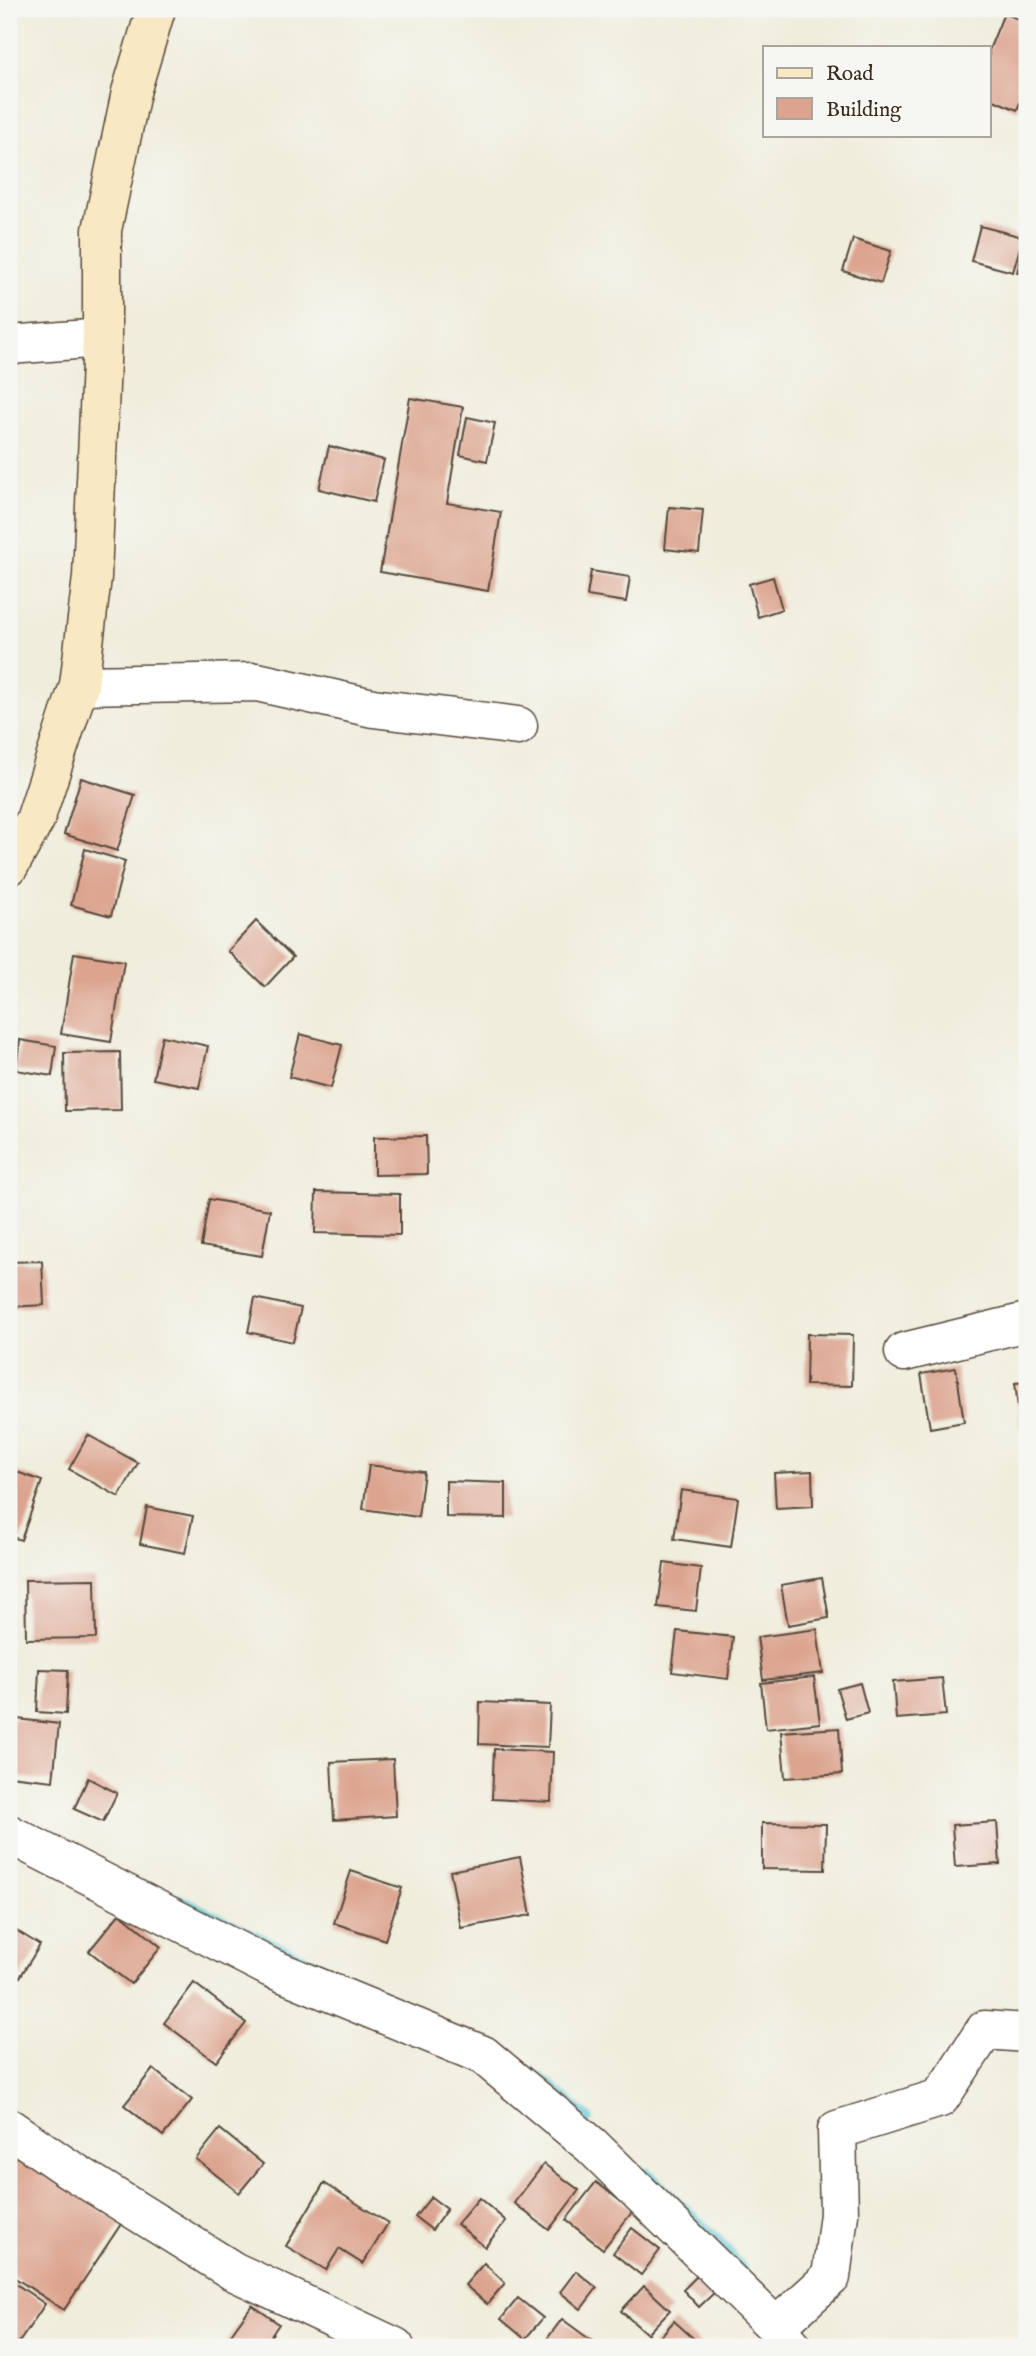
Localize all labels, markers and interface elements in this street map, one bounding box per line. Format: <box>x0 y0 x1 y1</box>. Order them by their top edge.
legend <box>763 46 990 136</box>
text: Road <box>826 61 874 88</box>
text: Building <box>826 97 902 124</box>

